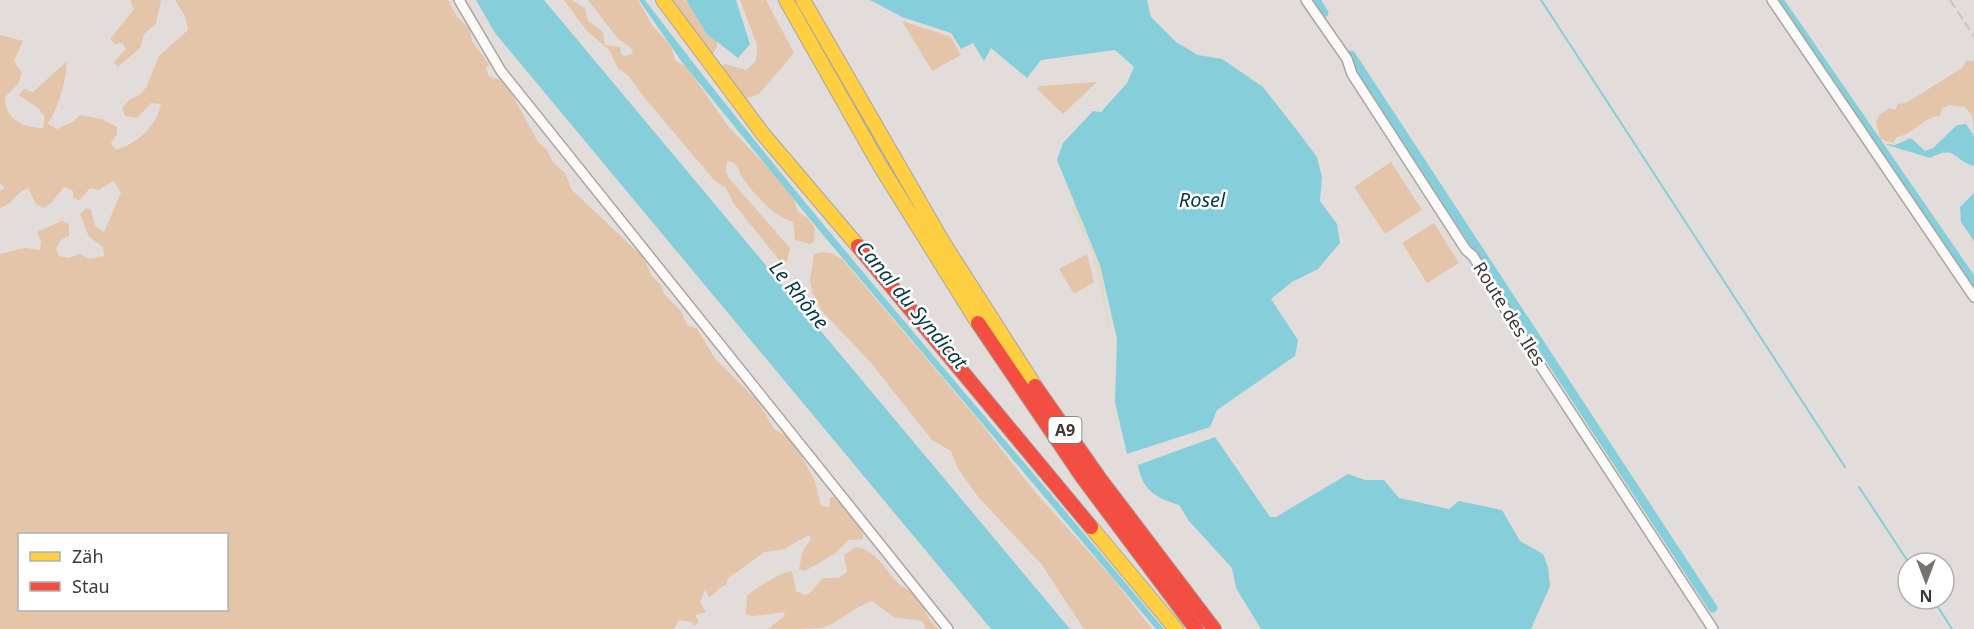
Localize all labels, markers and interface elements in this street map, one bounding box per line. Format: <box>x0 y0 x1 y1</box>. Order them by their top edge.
water label: Rosel <box>1179 186 1226 213</box>
water label: Canal du Syndicat <box>851 235 975 376</box>
water label: Le Rhône <box>764 255 835 335</box>
street label: Route des Iles <box>1468 257 1551 370</box>
road number: A9 <box>1048 417 1082 443</box>
legend <box>18 533 228 611</box>
text: Zäh <box>72 544 104 568</box>
north arrow <box>1896 551 1956 611</box>
text: Stau <box>72 574 110 598</box>
text: N <box>1919 585 1933 607</box>

